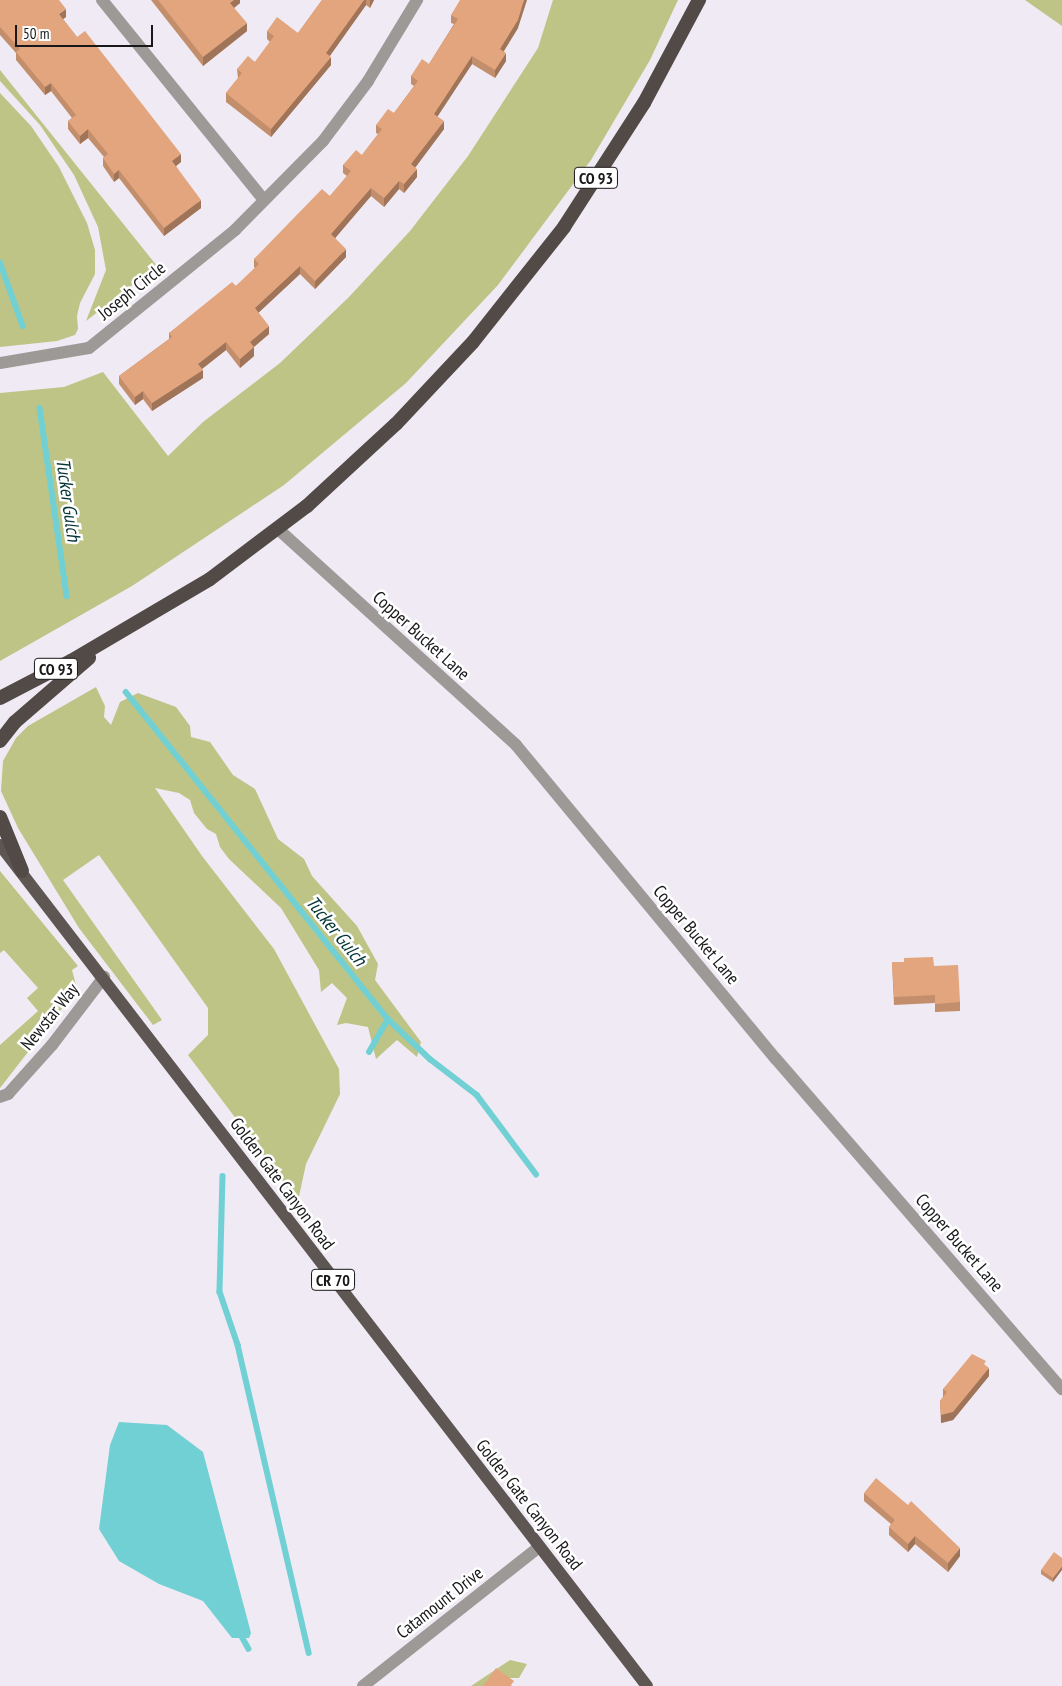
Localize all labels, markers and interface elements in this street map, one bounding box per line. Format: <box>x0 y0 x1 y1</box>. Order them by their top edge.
scale bar <box>18 15 155 47</box>
text: 50 m <box>23 24 49 43</box>
road number: CO 93 <box>574 164 618 192</box>
street label: Joseph Circle <box>94 257 170 325</box>
water label: Tucker Gulch <box>51 457 85 543</box>
street label: Copper Bucket Lane <box>368 587 474 685</box>
road number: CO 93 <box>34 656 78 682</box>
street label: Copper Bucket Lane <box>648 881 744 989</box>
water label: Tucker Gulch <box>301 891 371 971</box>
street label: Newstar Way <box>16 979 84 1055</box>
street label: Golden Gate Canyon Road <box>225 1114 339 1254</box>
street label: Copper Bucket Lane <box>911 1190 1007 1296</box>
road number: CR 70 <box>310 1266 356 1294</box>
street label: Golden Gate Canyon Road <box>471 1435 587 1575</box>
street label: Catamount Drive <box>392 1562 488 1644</box>

